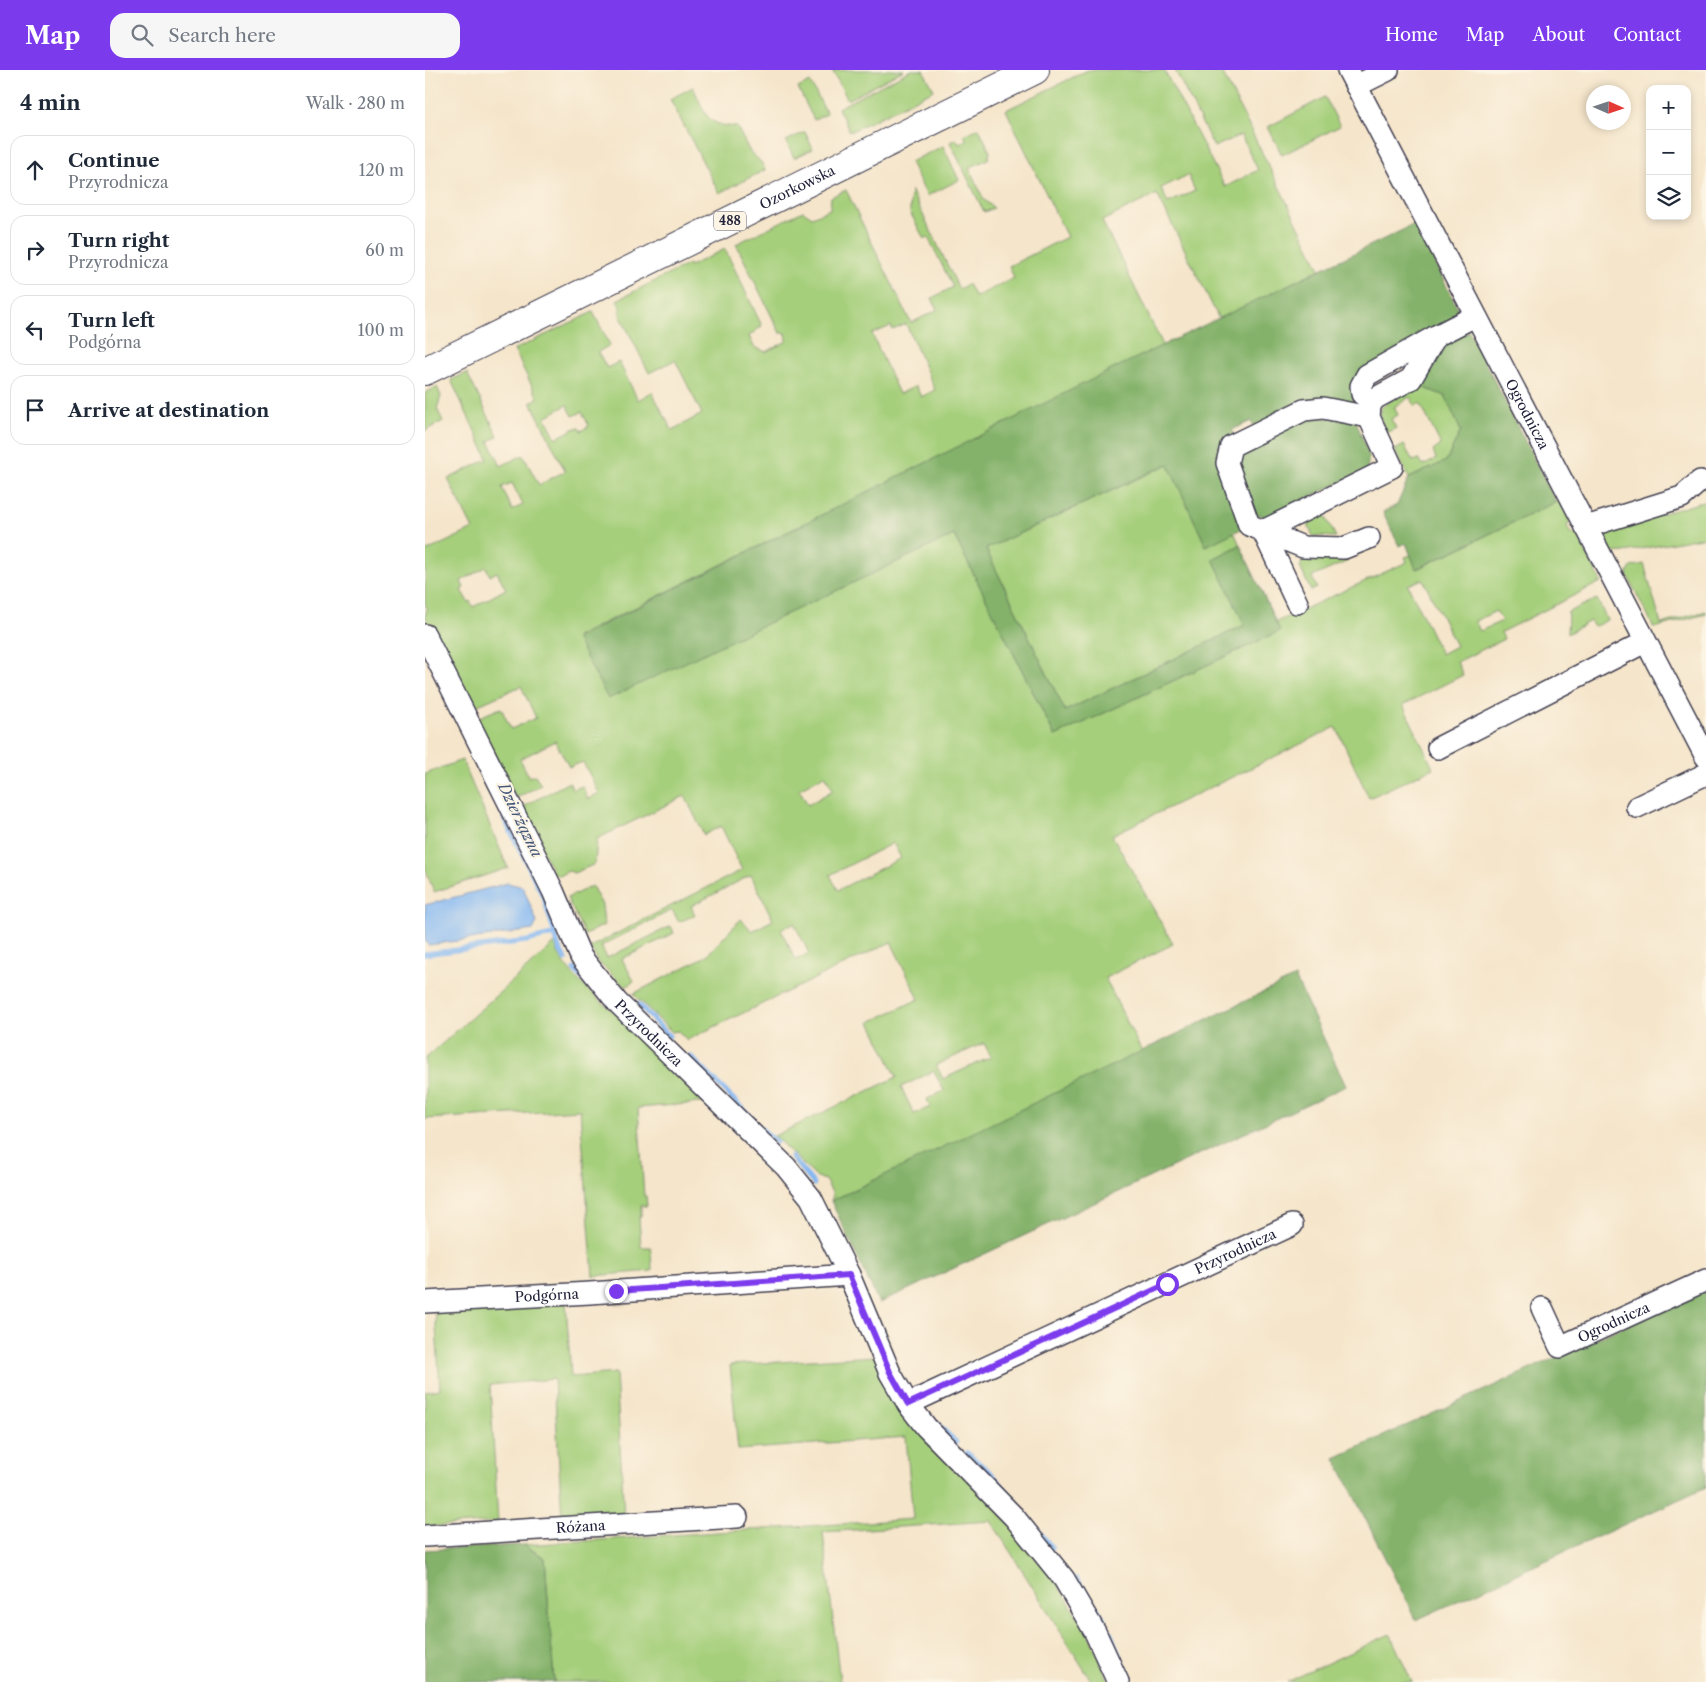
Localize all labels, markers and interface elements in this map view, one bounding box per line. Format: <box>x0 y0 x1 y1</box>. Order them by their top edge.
search box <box>110 13 460 58</box>
text: Map <box>25 21 80 50</box>
icon: search <box>128 21 156 49</box>
text: Search here <box>168 24 276 47</box>
text: Home <box>1385 24 1438 46</box>
text: Map <box>1466 24 1504 46</box>
text: About <box>1532 24 1585 46</box>
text: Contact <box>1613 24 1681 46</box>
north arrow <box>1586 85 1631 130</box>
map controls <box>1646 85 1691 220</box>
button: + <box>1646 85 1691 130</box>
text: 4 min <box>20 90 81 115</box>
text: Walk · 280 m <box>306 93 405 113</box>
button: − <box>1646 130 1691 175</box>
text: Continue <box>68 149 160 172</box>
icon: ahead <box>21 156 49 184</box>
text: 120 m <box>359 160 404 180</box>
street label: Ozorkowska <box>757 161 838 214</box>
text: Przyrodnicza <box>68 172 169 192</box>
button: layers <box>1646 175 1691 220</box>
road number: 488 <box>714 212 746 230</box>
text: Turn right <box>68 229 169 252</box>
icon: right <box>21 236 49 264</box>
text: 60 m <box>365 240 404 260</box>
text: Przyrodnicza <box>68 252 169 272</box>
text: Turn left <box>68 309 155 332</box>
icon: left <box>21 316 49 344</box>
text: 100 m <box>358 320 404 340</box>
text: Podgórna <box>68 332 141 352</box>
street label: Ogrodnicza <box>1502 376 1553 453</box>
icon: arrive <box>21 396 49 424</box>
text: Arrive at destination <box>68 399 269 422</box>
water label: Dzierżązna <box>494 779 547 860</box>
street label: Przyrodnicza <box>611 996 687 1071</box>
street label: Przyrodnicza <box>1191 1224 1279 1278</box>
route start <box>1156 1273 1179 1296</box>
route end <box>605 1280 628 1303</box>
street label: Podgórna <box>514 1285 580 1306</box>
street label: Ogrodnicza <box>1575 1298 1653 1347</box>
street label: Różana <box>555 1516 607 1537</box>

